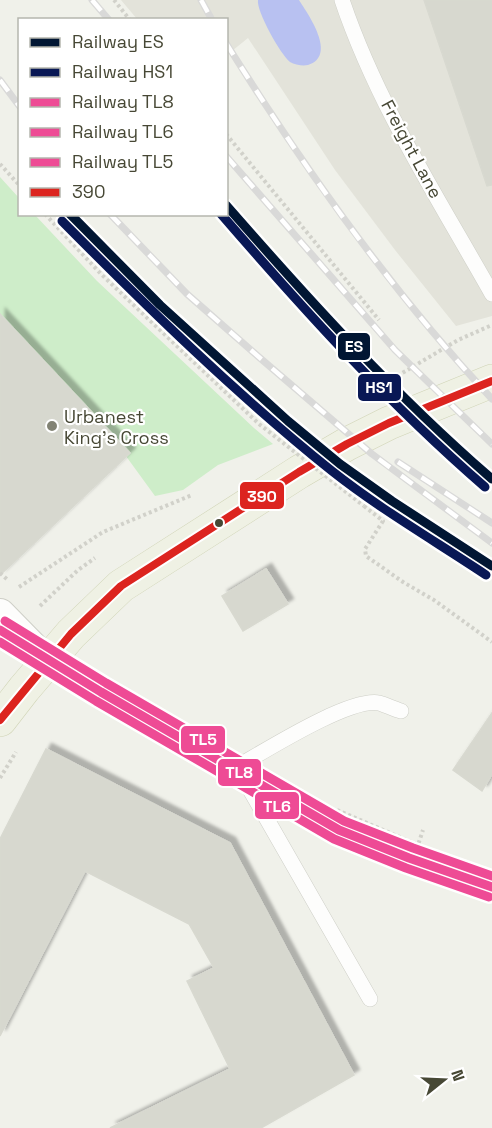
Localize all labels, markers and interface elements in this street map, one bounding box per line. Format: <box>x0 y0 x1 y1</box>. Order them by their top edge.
legend <box>18 18 228 216</box>
text: Railway ES <box>72 30 164 53</box>
text: Railway HS1 <box>72 60 173 83</box>
text: Railway TL8 <box>72 90 174 113</box>
street label: Freight Lane <box>376 96 448 202</box>
text: Railway TL6 <box>72 120 174 143</box>
text: Railway TL5 <box>72 150 173 173</box>
text: 390 <box>72 180 105 203</box>
line badge: ES <box>337 332 371 361</box>
text: ES <box>345 336 364 357</box>
line badge: HS1 <box>357 373 402 402</box>
text: HS1 <box>365 377 393 398</box>
place label: Urbanest King's Cross <box>64 405 169 449</box>
marker: Urbanest King's Cross <box>45 419 59 433</box>
line badge: 390 <box>239 481 285 510</box>
text: 390 <box>247 486 277 507</box>
unlabelled marker <box>213 517 225 529</box>
line badge: TL5 <box>180 725 226 754</box>
text: TL5 <box>189 729 217 750</box>
line badge: TL8 <box>217 758 262 787</box>
text: TL8 <box>225 762 253 783</box>
line badge: TL6 <box>254 791 300 820</box>
text: TL6 <box>263 796 291 817</box>
north arrow <box>414 1050 474 1110</box>
text: N <box>446 1067 469 1084</box>

